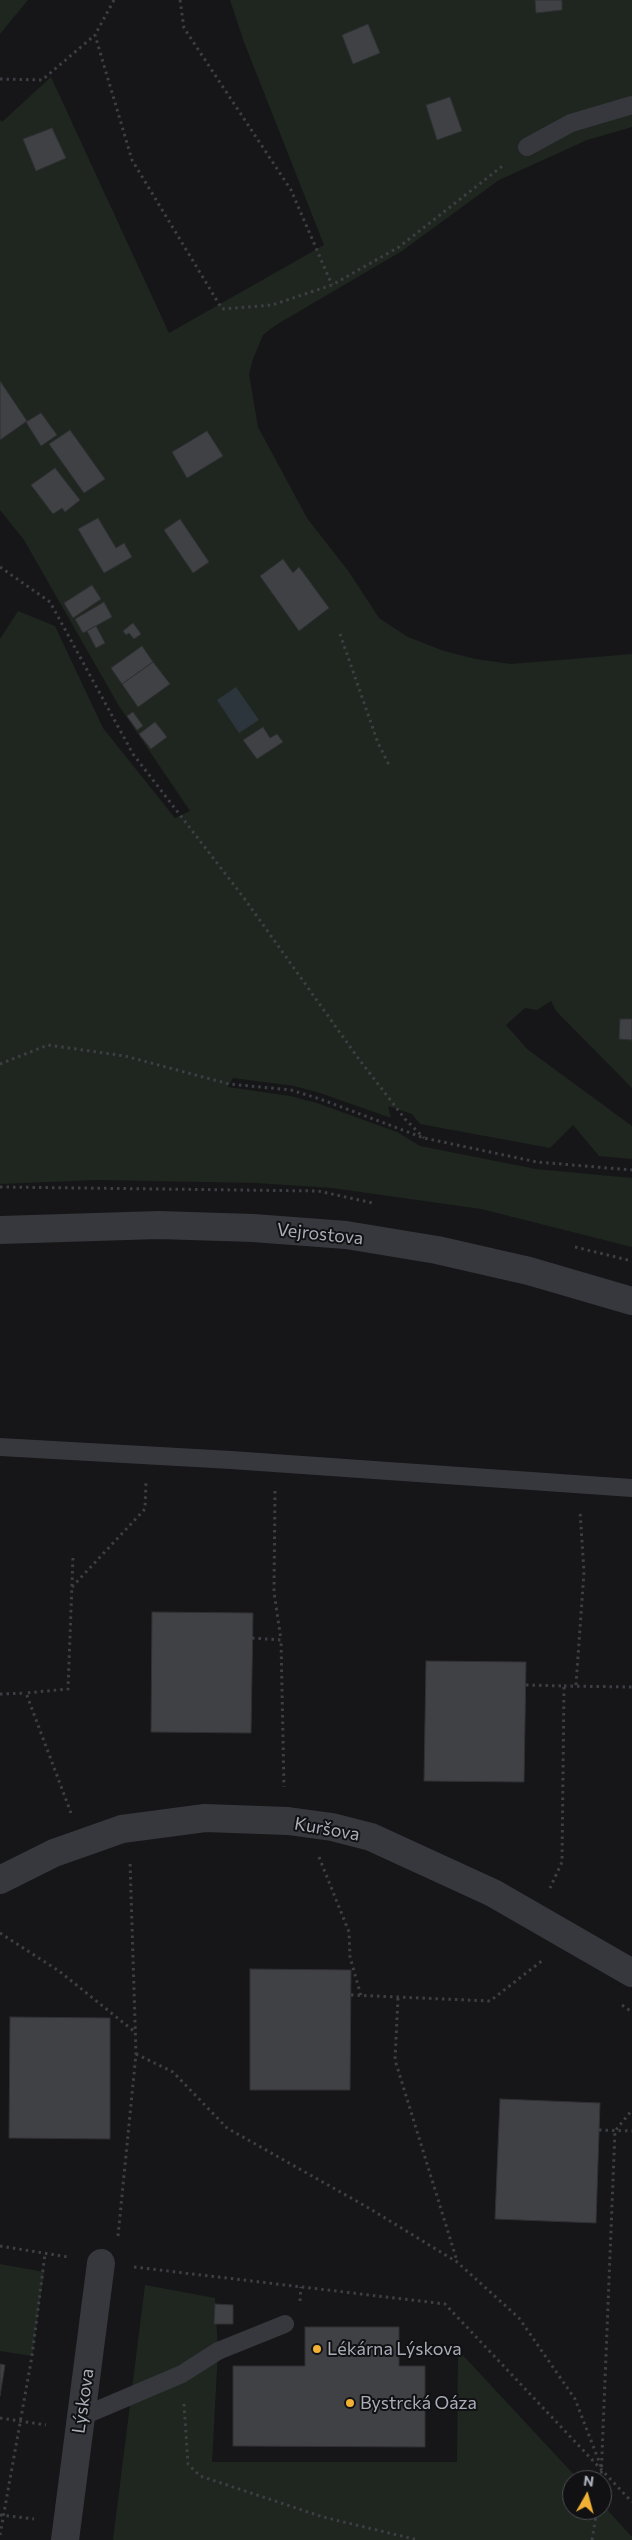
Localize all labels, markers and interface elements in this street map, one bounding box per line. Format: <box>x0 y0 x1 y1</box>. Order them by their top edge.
street label: Vejrostova <box>276 1219 364 1249</box>
street label: Kuršova <box>293 1813 361 1845</box>
place label: Lékárna Lýskova <box>327 2338 462 2360</box>
marker: Lékárna Lýskova <box>311 2343 323 2355</box>
street label: Lýskova <box>68 2367 98 2435</box>
place label: Bystrcká Oáza <box>360 2392 477 2414</box>
marker: Bystrcká Oáza <box>344 2397 356 2409</box>
north arrow <box>562 2470 612 2520</box>
text: N <box>583 2472 595 2490</box>

